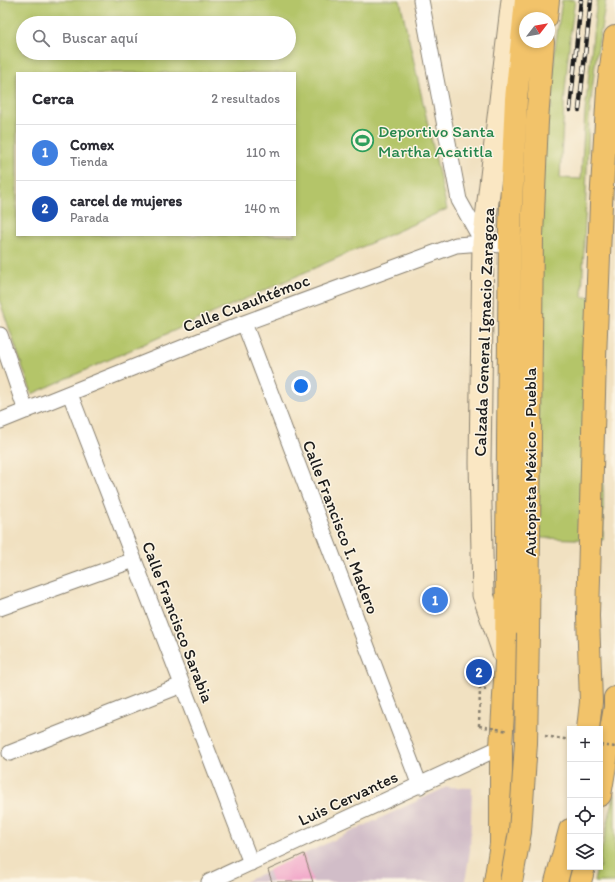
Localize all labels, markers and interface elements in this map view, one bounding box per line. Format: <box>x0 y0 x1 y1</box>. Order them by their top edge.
north arrow <box>519 12 555 48</box>
search box <box>16 16 296 60</box>
icon: search <box>30 27 52 49</box>
text: Buscar aquí <box>62 29 138 47</box>
text: Cerca <box>32 88 74 108</box>
text: 2 resultados <box>211 91 280 106</box>
place label: Deportivo Santa Martha Acatitla <box>378 121 495 161</box>
sports icon: Deportivo Santa Martha Acatitla <box>350 128 376 154</box>
text: Comex <box>70 136 114 154</box>
text: 1 <box>42 145 48 160</box>
text: 110 m <box>246 145 280 160</box>
text: Tienda <box>70 154 108 169</box>
text: carcel de mujeres <box>70 192 182 210</box>
text: 2 <box>42 201 48 216</box>
text: 140 m <box>244 201 280 216</box>
street label: Calzada General Ignacio Zaragoza <box>470 207 498 457</box>
text: Parada <box>70 210 109 225</box>
street label: Calle Cuauhtémoc <box>180 270 312 336</box>
street label: Autopista México - Puebla <box>520 367 540 557</box>
your location <box>291 376 311 396</box>
street label: Calle Francisco I. Madero <box>299 437 383 617</box>
street label: Calle Francisco Sarabia <box>138 539 218 706</box>
pin: 1 <box>422 585 448 615</box>
pin: 2 <box>466 657 492 687</box>
map controls <box>567 726 603 870</box>
button: + <box>567 726 603 762</box>
button: − <box>567 762 603 798</box>
street label: Luis Cervantes <box>295 766 401 830</box>
button: locate <box>567 798 603 834</box>
button: layers <box>567 834 603 870</box>

